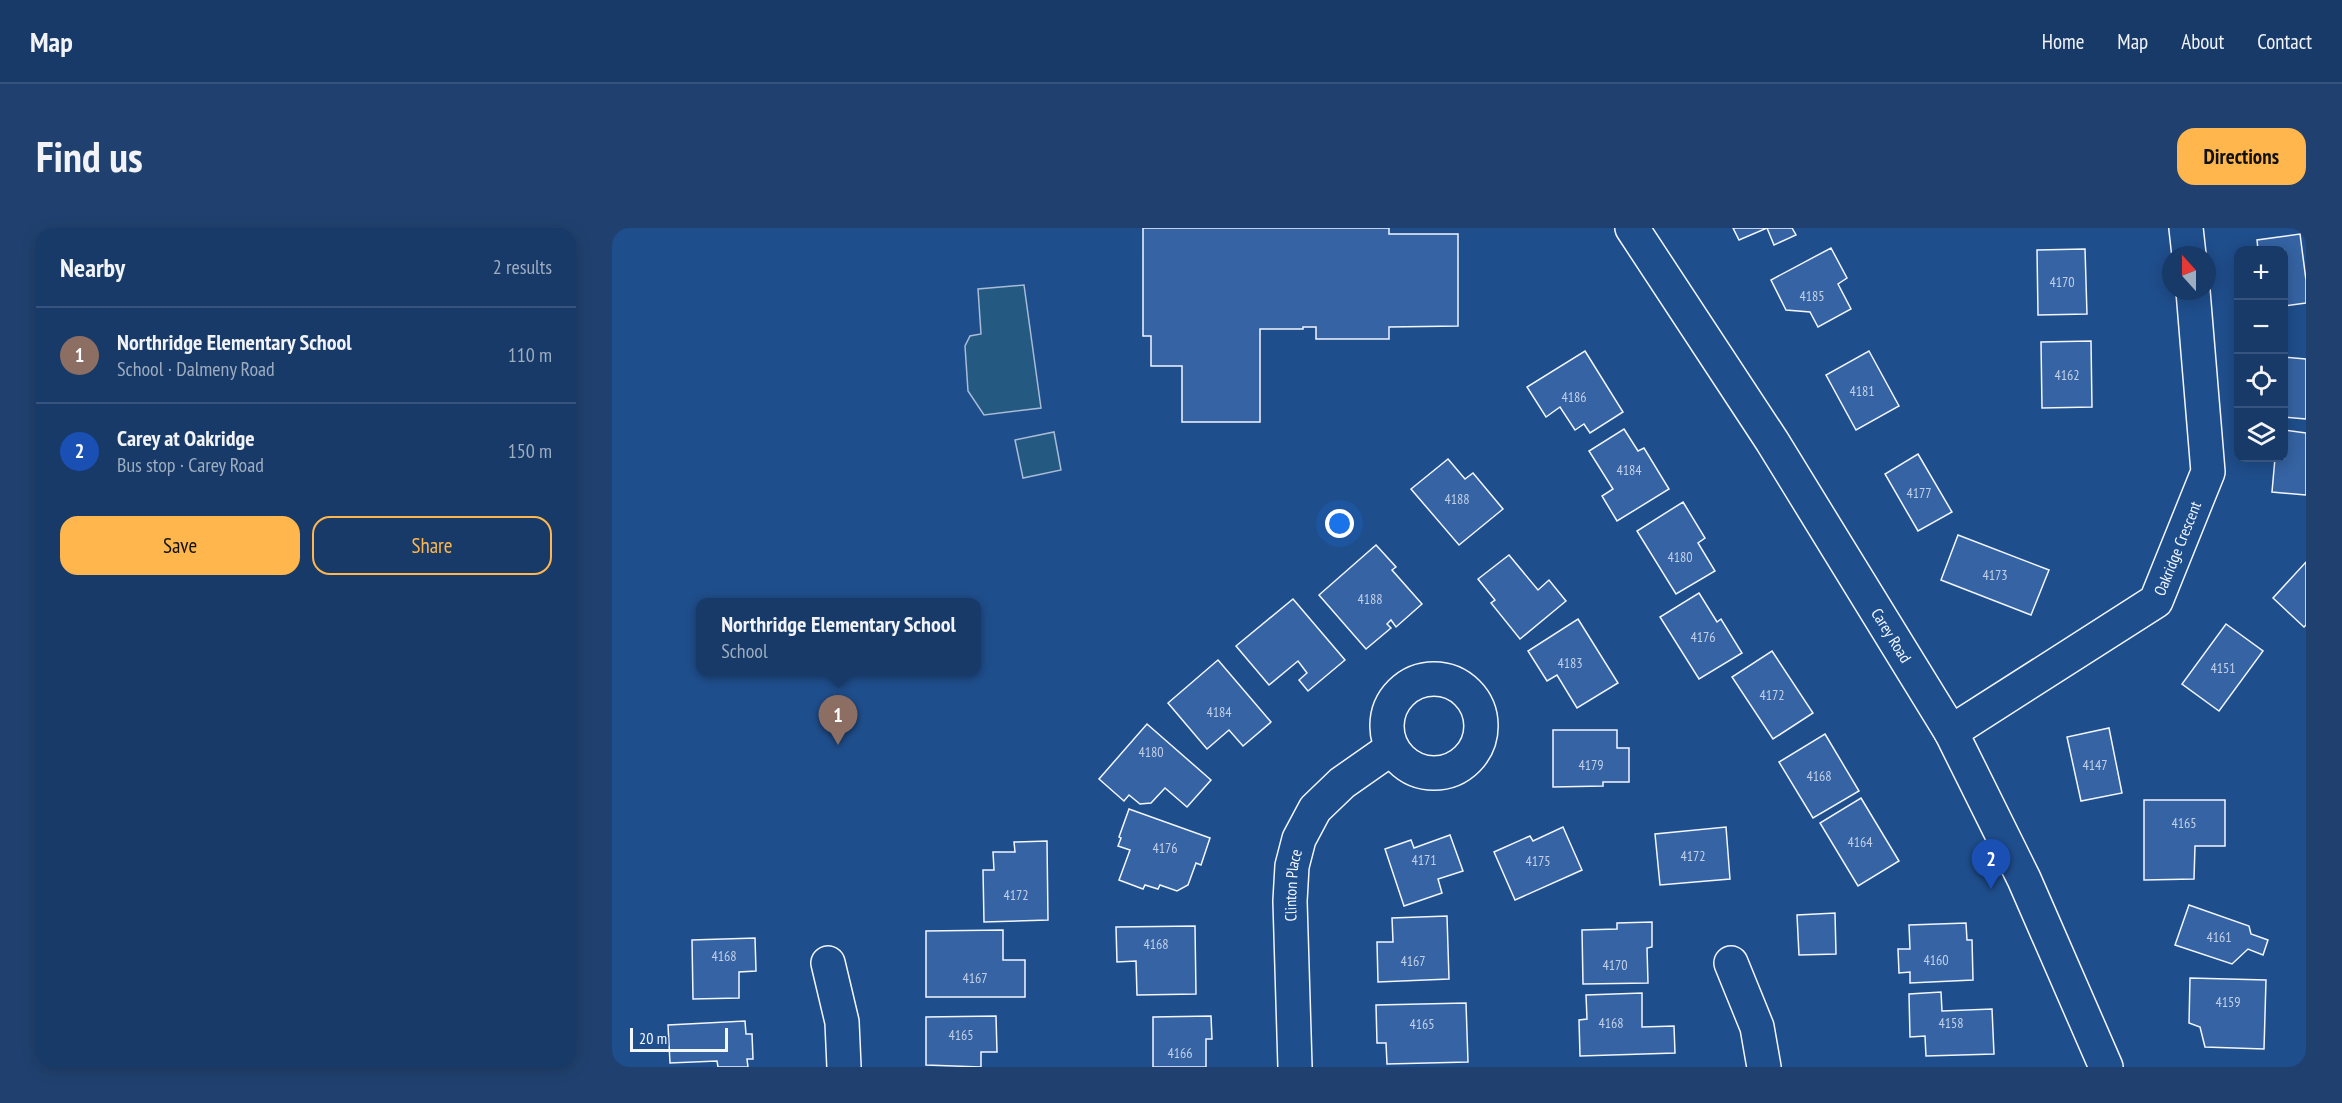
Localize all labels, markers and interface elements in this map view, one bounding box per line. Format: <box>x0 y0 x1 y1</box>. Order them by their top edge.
text: Map <box>30 23 73 60</box>
text: Home <box>2042 28 2084 55</box>
text: Map <box>2117 28 2148 55</box>
text: About <box>2181 28 2224 55</box>
text: Contact <box>2257 28 2312 55</box>
button: Directions <box>2177 128 2306 185</box>
text: Find us <box>36 129 143 184</box>
north arrow <box>2162 246 2216 300</box>
map controls <box>2234 246 2288 462</box>
button: + <box>2234 246 2288 300</box>
text: Nearby <box>60 251 125 284</box>
text: 2 results <box>493 254 552 280</box>
house number: 4170 <box>2049 273 2075 291</box>
house number: 4185 <box>1799 287 1825 305</box>
button: − <box>2234 300 2288 354</box>
text: Northridge Elementary School <box>117 328 352 356</box>
text: 1 <box>75 342 84 368</box>
text: 110 m <box>508 342 552 368</box>
button: locate <box>2234 354 2288 408</box>
text: School · Dalmeny Road <box>117 356 275 382</box>
house number: 4162 <box>2054 366 2080 384</box>
house number: 4181 <box>1849 382 1875 400</box>
house number: 4186 <box>1561 388 1587 406</box>
button: layers <box>2234 408 2288 462</box>
text: Carey at Oakridge <box>117 424 255 452</box>
text: 2 <box>75 438 84 464</box>
text: 150 m <box>508 438 552 464</box>
text: Bus stop · Carey Road <box>117 452 264 478</box>
house number: 4184 <box>1616 461 1642 479</box>
house number: 4177 <box>1906 484 1932 502</box>
house number: 4188 <box>1444 490 1470 508</box>
street label: Oakridge Crescent <box>2149 498 2205 599</box>
your location <box>1325 509 1354 538</box>
button: Save <box>60 516 300 575</box>
button: Share <box>312 516 552 575</box>
house number: 4180 <box>1667 548 1693 566</box>
house number: 4173 <box>1982 566 2008 584</box>
house number: 4188 <box>1357 590 1383 608</box>
popup <box>696 598 981 676</box>
street label: Carey Road <box>1867 604 1916 666</box>
text: Northridge Elementary School <box>721 610 956 638</box>
house number: 4176 <box>1690 628 1716 646</box>
text: School <box>721 638 768 664</box>
house number: 4183 <box>1557 654 1583 672</box>
house number: 4151 <box>2210 659 2236 677</box>
house number: 4172 <box>1759 686 1785 704</box>
pin: 1 <box>818 696 858 745</box>
house number: 4184 <box>1206 703 1232 721</box>
house number: 4180 <box>1138 743 1164 761</box>
house number: 4179 <box>1578 756 1604 774</box>
house number: 4147 <box>2082 756 2108 774</box>
house number: 4168 <box>1806 767 1832 785</box>
house number: 4165 <box>2171 814 2197 832</box>
house number: 4164 <box>1847 833 1873 851</box>
house number: 4176 <box>1152 839 1178 857</box>
pin: 2 <box>1972 840 2010 889</box>
street label: Clinton Place <box>1280 847 1306 922</box>
house number: 4172 <box>1680 847 1706 865</box>
house number: 4171 <box>1411 851 1437 869</box>
house number: 4175 <box>1525 852 1551 870</box>
house number: 4172 <box>1003 886 1029 904</box>
house number: 4161 <box>2206 928 2232 946</box>
house number: 4168 <box>1143 935 1169 953</box>
house number: 4168 <box>711 947 737 965</box>
house number: 4160 <box>1923 951 1949 969</box>
house number: 4167 <box>1400 952 1426 970</box>
house number: 4170 <box>1602 956 1628 974</box>
house number: 4167 <box>962 969 988 987</box>
house number: 4159 <box>2215 993 2241 1011</box>
house number: 4168 <box>1598 1014 1624 1032</box>
house number: 4158 <box>1938 1014 1964 1032</box>
house number: 4165 <box>1409 1015 1435 1033</box>
scale bar <box>630 1025 728 1052</box>
house number: 4165 <box>948 1026 974 1044</box>
text: 20 m <box>639 1028 667 1048</box>
house number: 4166 <box>1167 1044 1193 1062</box>

